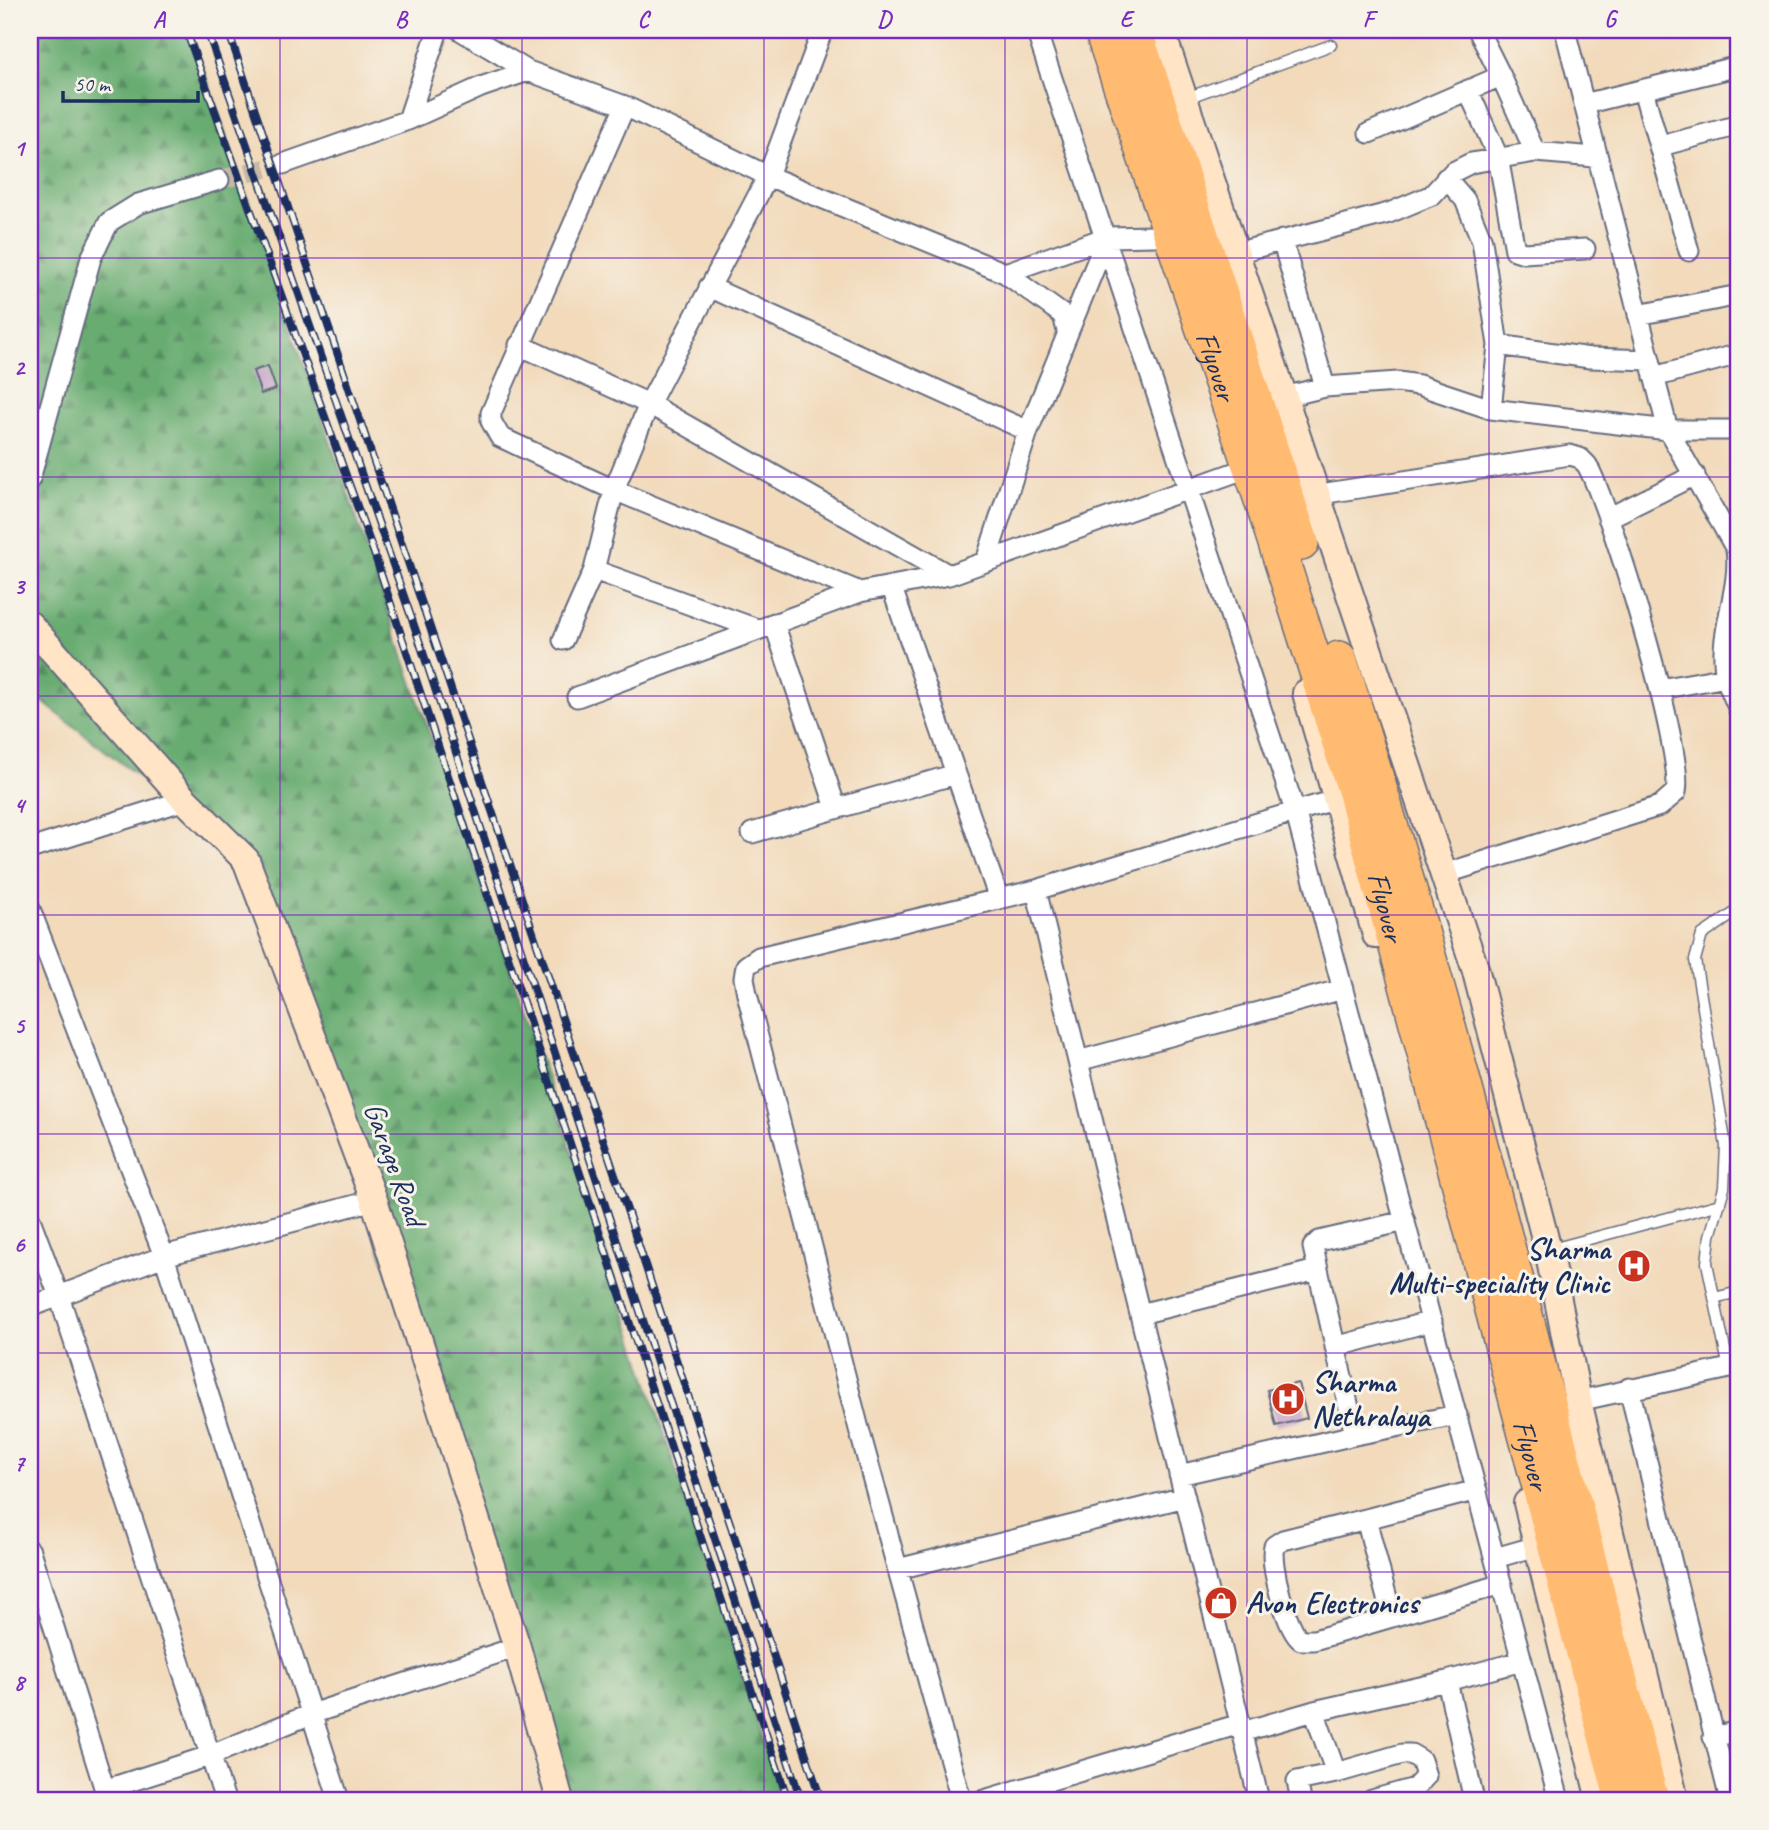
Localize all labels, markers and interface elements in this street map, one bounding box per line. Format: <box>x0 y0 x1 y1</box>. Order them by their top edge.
text: A <box>153 5 167 34</box>
text: B <box>395 5 409 34</box>
text: C <box>638 5 652 34</box>
text: D <box>877 5 893 34</box>
text: E <box>1120 5 1136 34</box>
text: F <box>1363 5 1379 34</box>
text: G <box>1604 5 1619 34</box>
scale bar <box>63 60 198 104</box>
text: 50 m <box>74 71 112 97</box>
text: 1 <box>14 134 27 163</box>
street label: Flyover <box>1187 327 1247 409</box>
text: 2 <box>14 353 27 382</box>
text: 3 <box>14 572 27 601</box>
text: 4 <box>14 791 27 820</box>
street label: Flyover <box>1359 868 1414 949</box>
text: 5 <box>14 1011 26 1040</box>
street label: Garage Road <box>355 1097 436 1235</box>
text: 6 <box>14 1230 27 1259</box>
place label: Sharma Multi-speciality Clinic <box>1389 1230 1613 1302</box>
hospital icon: Sharma Multi-speciality Clinic <box>1615 1247 1653 1285</box>
place label: Sharma Nethralaya <box>1312 1363 1432 1436</box>
hospital icon: Sharma Nethralaya <box>1269 1380 1307 1418</box>
street label: Flyover <box>1504 1416 1560 1497</box>
text: 7 <box>14 1449 27 1478</box>
shop icon: Avon Electronics <box>1202 1584 1240 1622</box>
place label: Avon Electronics <box>1246 1584 1422 1622</box>
text: 8 <box>14 1668 27 1697</box>

